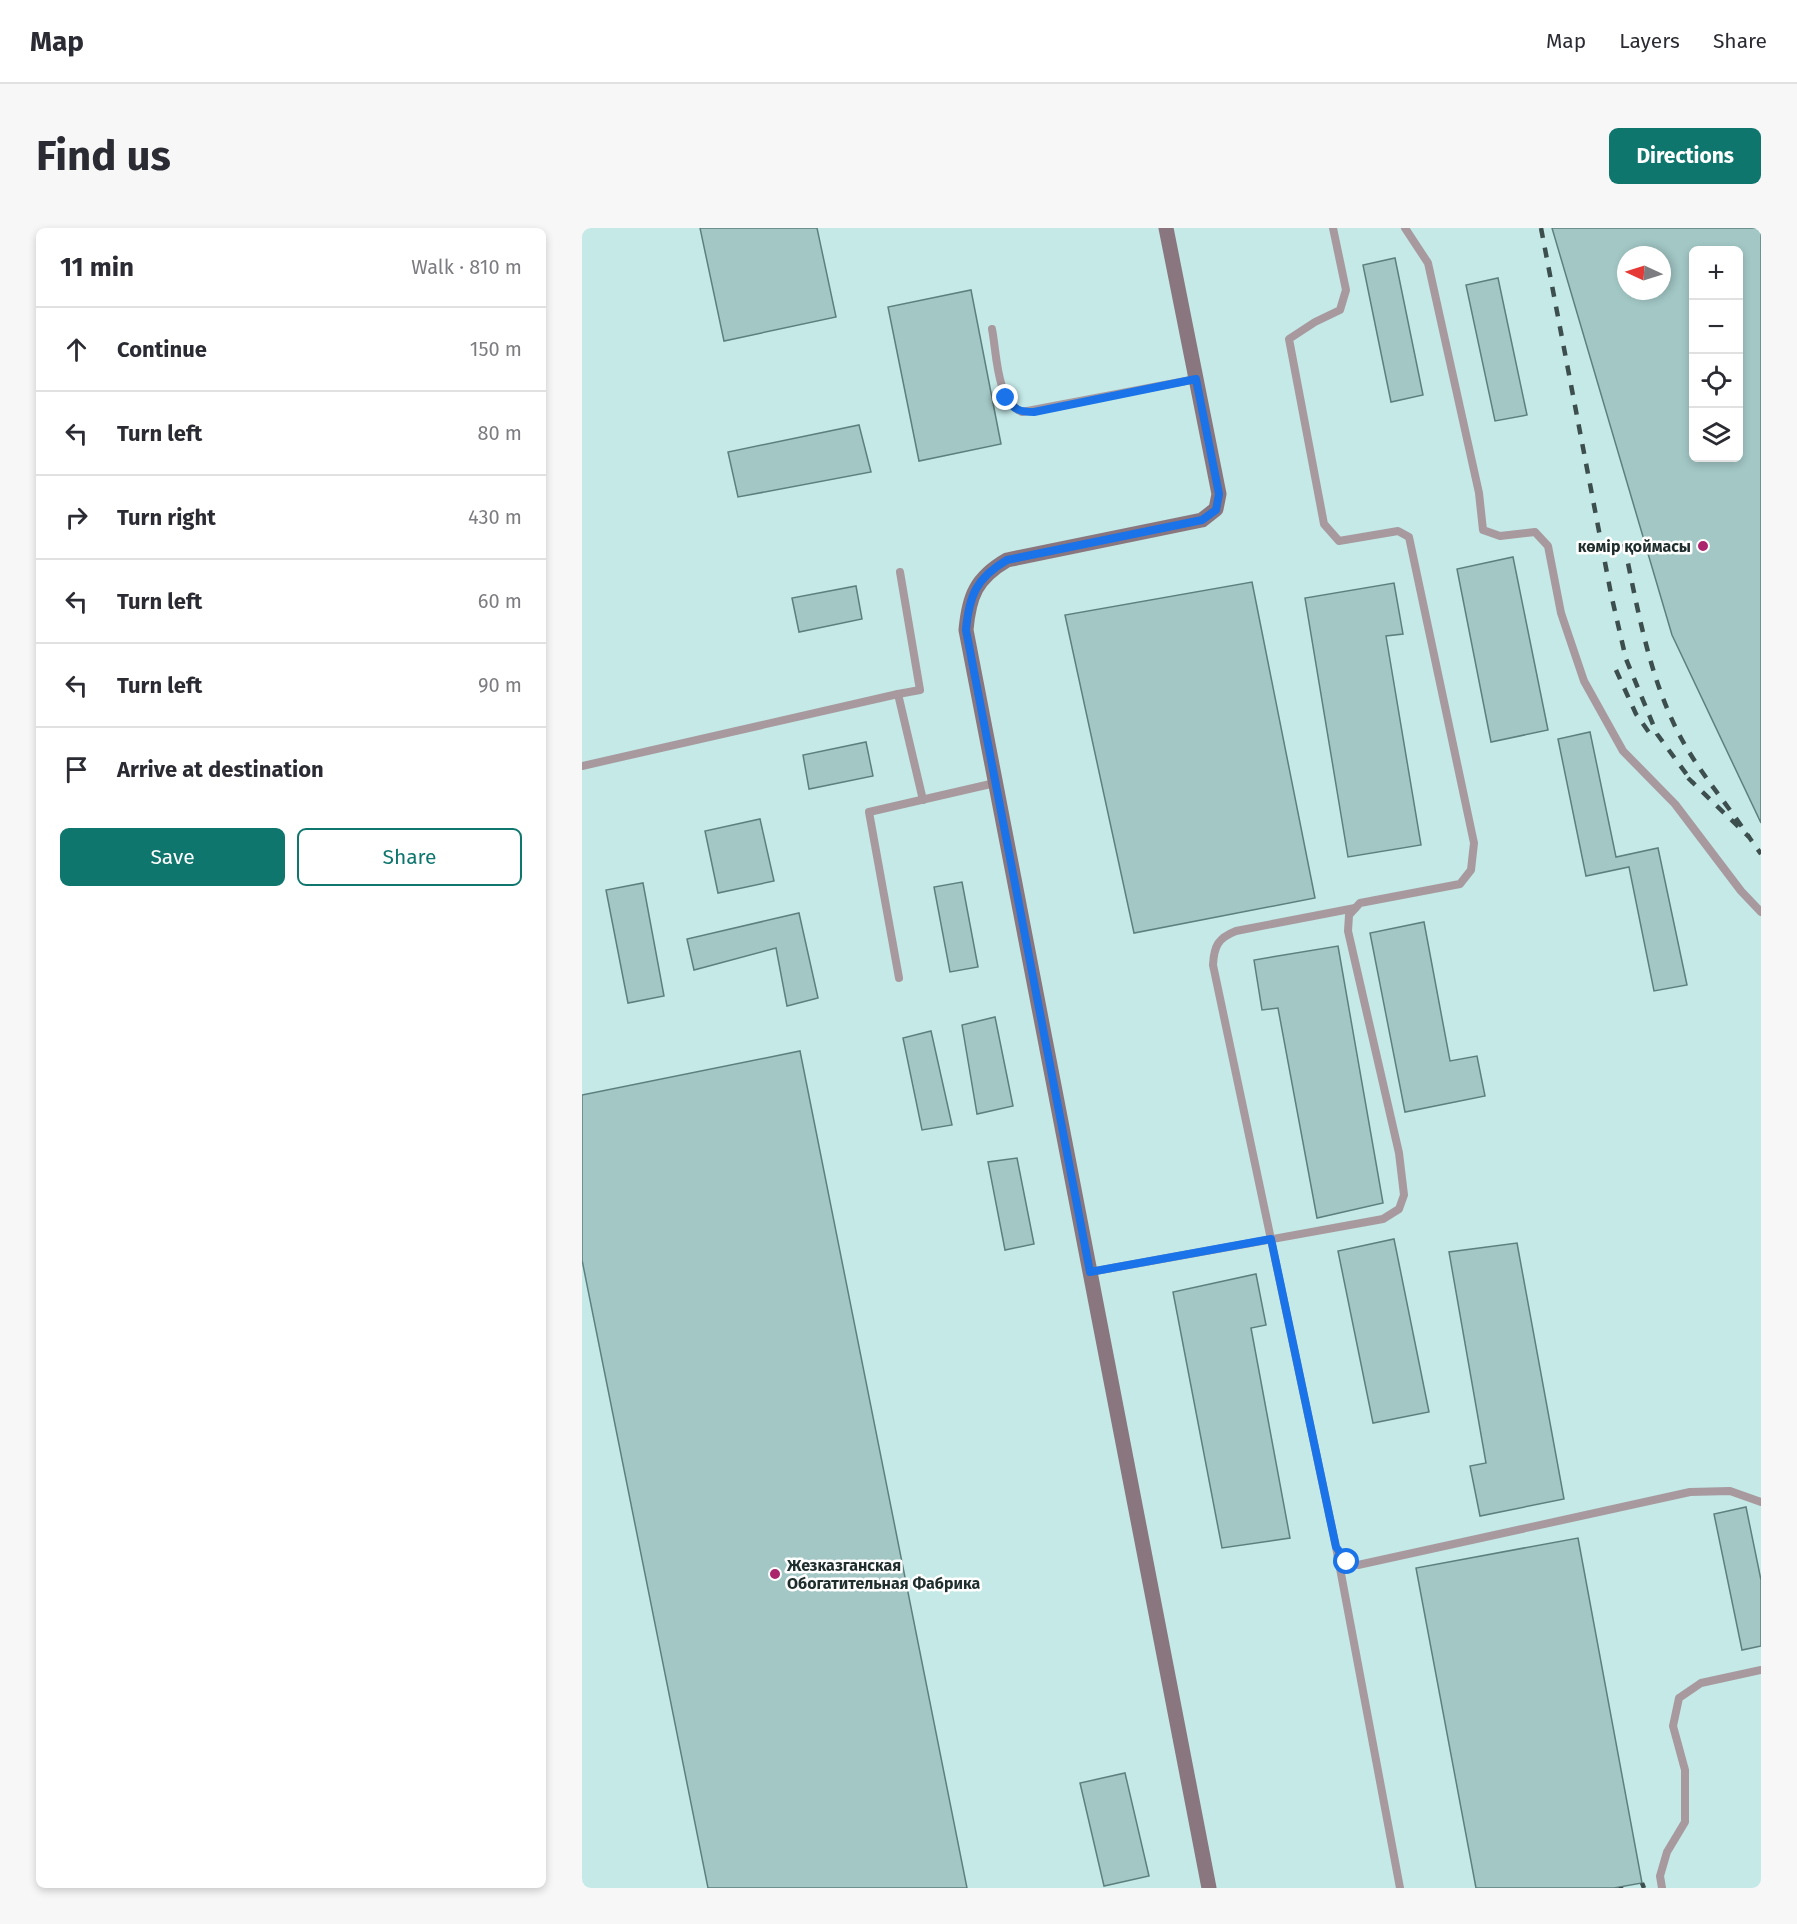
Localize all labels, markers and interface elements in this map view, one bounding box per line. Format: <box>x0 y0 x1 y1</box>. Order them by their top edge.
text: Map <box>30 25 84 58</box>
text: Map <box>1546 28 1586 54</box>
text: Layers <box>1619 28 1680 54</box>
text: Share <box>1713 28 1767 54</box>
button: Directions <box>1609 128 1761 184</box>
text: Find us <box>36 131 171 181</box>
north arrow <box>1617 246 1671 300</box>
map controls <box>1689 246 1743 462</box>
button: + <box>1689 246 1743 300</box>
text: 11 min <box>60 252 134 283</box>
text: Walk · 810 m <box>411 255 522 279</box>
button: − <box>1689 300 1743 354</box>
icon: ahead <box>60 333 93 366</box>
text: Continue <box>117 336 207 363</box>
text: 150 m <box>470 337 522 361</box>
button: locate <box>1689 354 1743 408</box>
route end <box>992 384 1018 410</box>
button: layers <box>1689 408 1743 462</box>
icon: left <box>60 417 93 450</box>
text: Turn left <box>117 420 202 447</box>
text: 80 m <box>477 421 522 445</box>
icon: right <box>60 501 93 534</box>
text: Turn right <box>117 504 216 531</box>
text: 430 m <box>468 505 522 529</box>
place label: көмір қоймасы <box>1578 537 1691 556</box>
marker: көмір қоймасы <box>1696 539 1710 553</box>
icon: left <box>60 585 93 618</box>
text: Turn left <box>117 588 202 615</box>
text: 60 m <box>478 589 522 613</box>
icon: left <box>60 669 93 702</box>
text: Turn left <box>117 672 202 699</box>
text: 90 m <box>478 673 522 697</box>
icon: arrive <box>60 753 93 786</box>
text: Arrive at destination <box>117 756 324 783</box>
button: Save <box>60 828 285 886</box>
button: Share <box>297 828 522 886</box>
route start <box>1333 1548 1359 1574</box>
place label: Жезказганская Обогатительная Фабрика <box>786 1556 980 1593</box>
marker: Жезказганская Обогатительная Фабрика <box>768 1567 782 1581</box>

